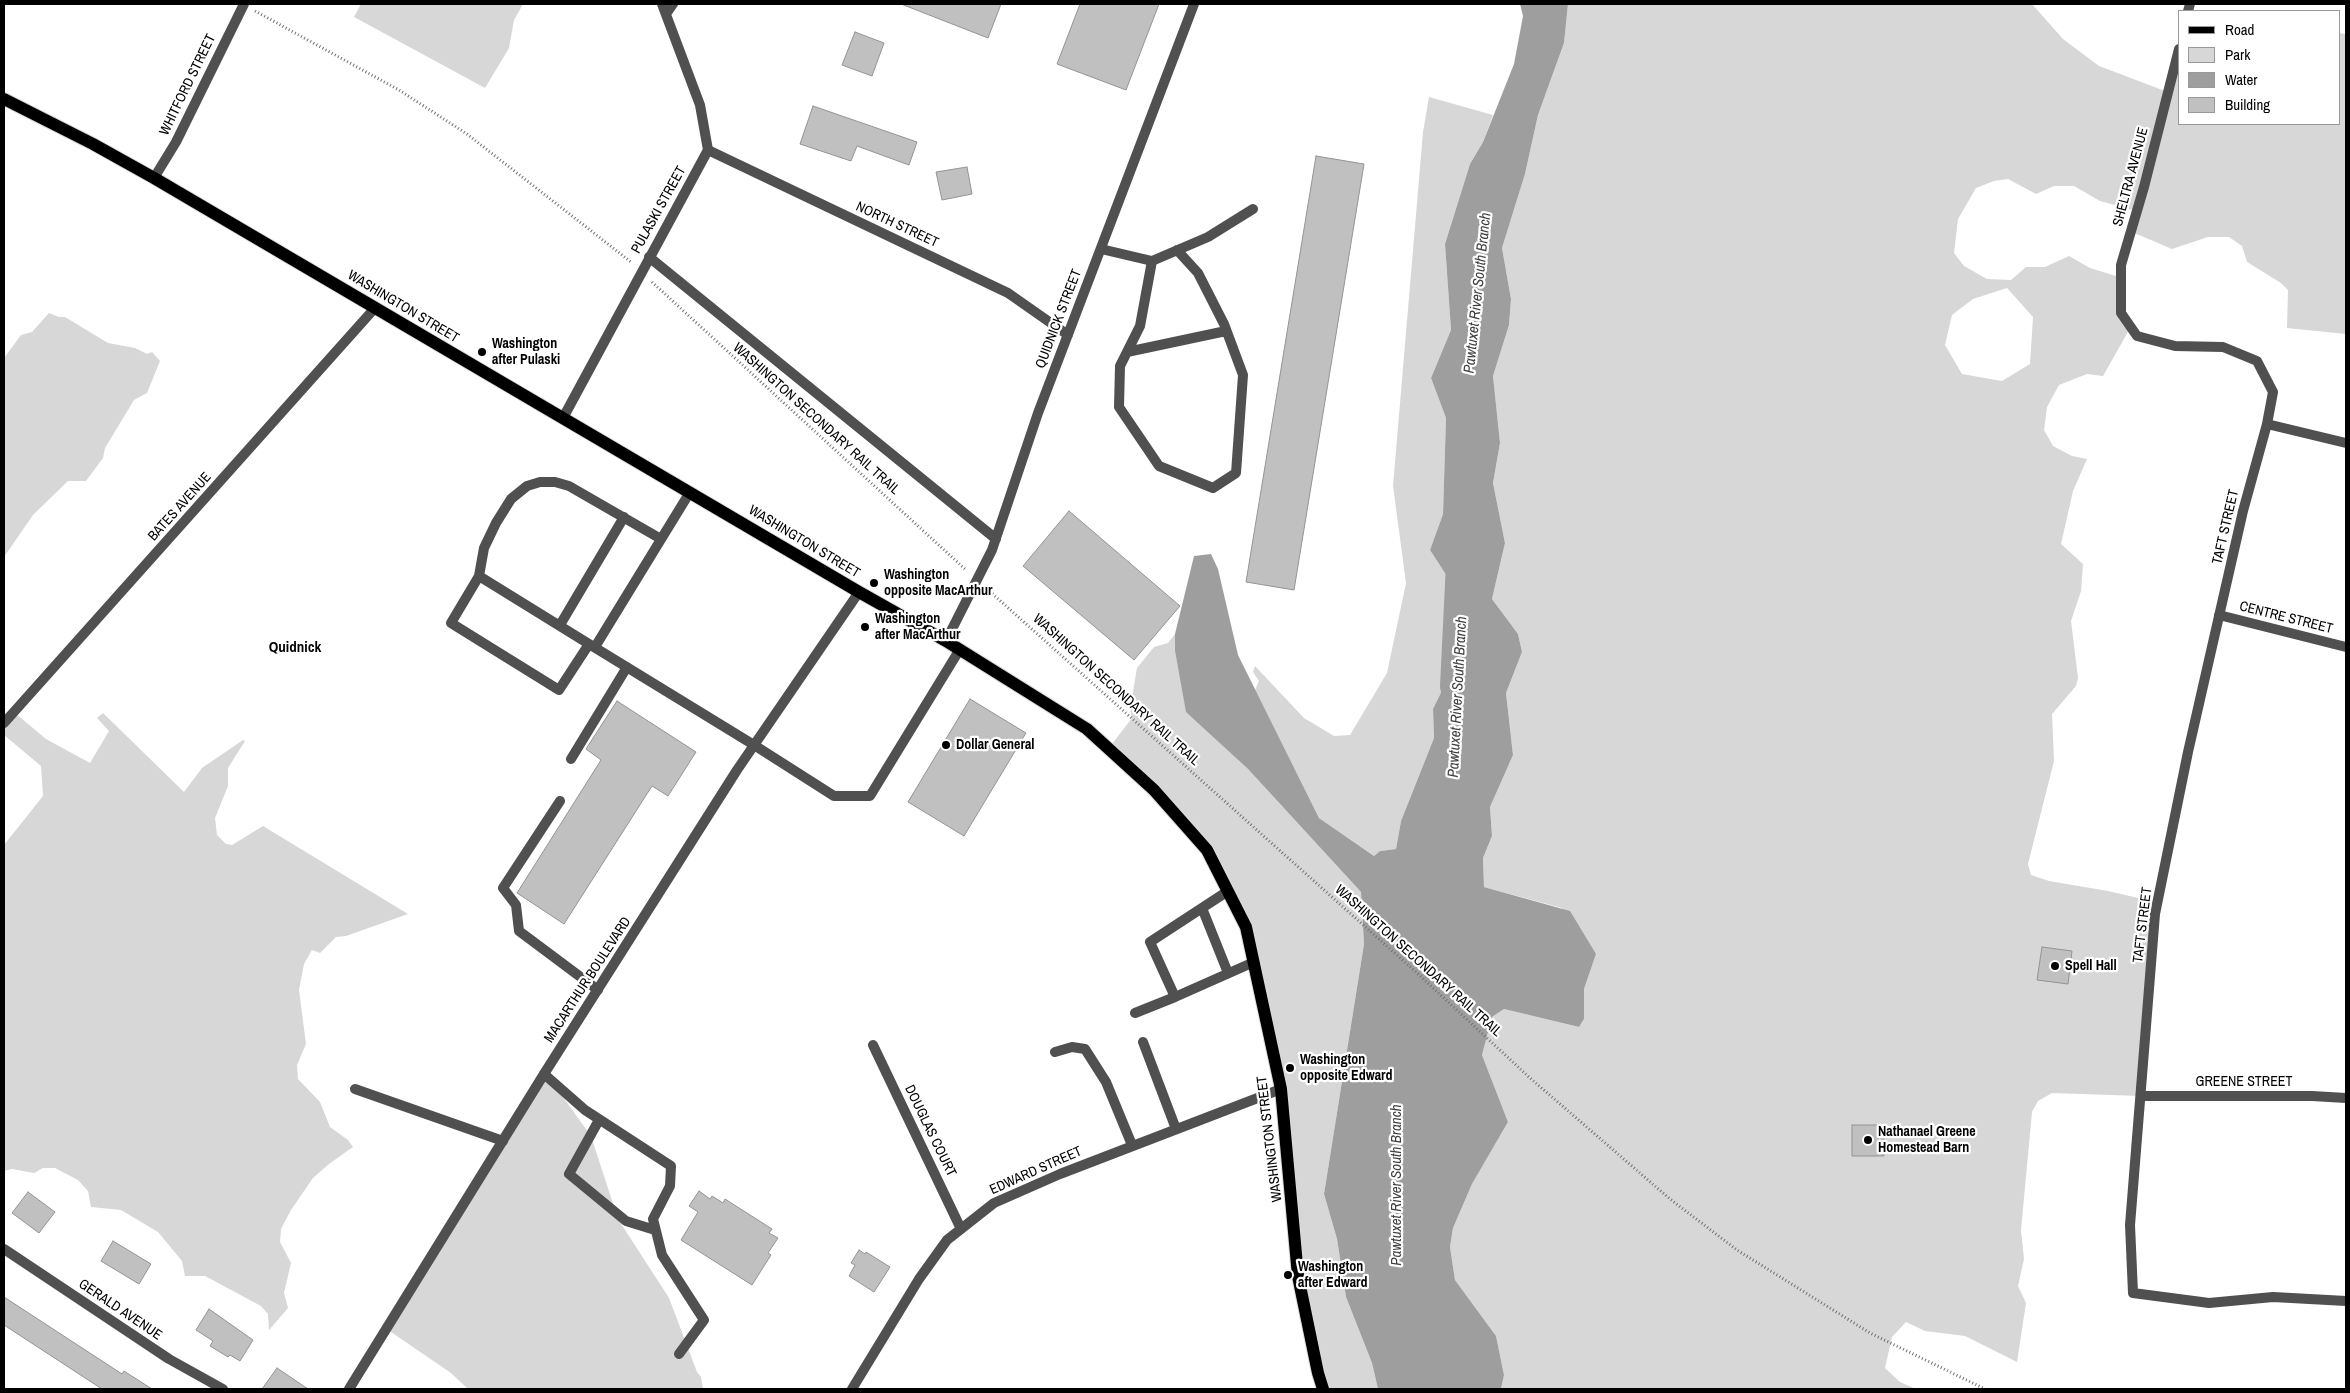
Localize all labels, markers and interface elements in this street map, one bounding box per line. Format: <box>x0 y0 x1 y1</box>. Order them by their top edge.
legend <box>2178 10 2340 125</box>
text: Road <box>2225 19 2254 40</box>
street label: WHITFORD STREET <box>156 32 220 138</box>
text: Park <box>2225 44 2250 65</box>
text: Water <box>2225 69 2257 90</box>
text: Building <box>2225 94 2270 115</box>
street label: SHELTRA AVENUE <box>2110 126 2152 228</box>
street label: PULASKI STREET <box>628 164 690 256</box>
street label: NORTH STREET <box>853 199 941 251</box>
water label: Pawtuxet River South Branch <box>1461 212 1495 374</box>
street label: WASHINGTON STREET <box>344 267 462 347</box>
street label: QUIDNICK STREET <box>1032 267 1086 371</box>
place label: Washington after Pulaski <box>492 336 560 368</box>
street label: WASHINGTON SECONDARY RAIL TRAIL <box>729 340 903 498</box>
marker: Washington after Pulaski <box>476 346 488 358</box>
street label: BATES AVENUE <box>145 469 215 545</box>
street label: TAFT STREET <box>2209 488 2243 566</box>
street label: WASHINGTON STREET <box>745 502 863 582</box>
place label: Washington opposite MacArthur <box>884 567 992 600</box>
marker: Washington opposite MacArthur <box>868 577 880 589</box>
street label: CENTRE STREET <box>2238 598 2334 638</box>
place label: Washington after MacArthur <box>875 611 960 644</box>
street label: WASHINGTON SECONDARY RAIL TRAIL <box>1029 611 1203 769</box>
water label: Pawtuxet River South Branch <box>1445 616 1471 778</box>
marker: Washington after MacArthur <box>859 621 871 633</box>
district label: Quidnick <box>269 639 321 657</box>
place label: Dollar General <box>956 737 1034 753</box>
marker: Dollar General <box>940 739 952 751</box>
street label: WASHINGTON SECONDARY RAIL TRAIL <box>1331 882 1505 1040</box>
street label: TAFT STREET <box>2130 886 2156 964</box>
street label: MACARTHUR BOULEVARD <box>541 914 635 1046</box>
place label: Spell Hall <box>2065 958 2117 974</box>
marker: Spell Hall <box>2049 960 2061 972</box>
place label: Washington opposite Edward <box>1300 1052 1392 1084</box>
marker: Washington opposite Edward <box>1284 1062 1296 1074</box>
street label: GREENE STREET <box>2196 1074 2292 1090</box>
street label: WASHINGTON STREET <box>1254 1075 1286 1203</box>
street label: DOUGLAS COURT <box>901 1082 959 1180</box>
water label: Pawtuxet River South Branch <box>1388 1104 1406 1266</box>
place label: Nathanael Greene Homestead Barn <box>1878 1124 1976 1156</box>
marker: Nathanael Greene Homestead Barn <box>1862 1134 1874 1146</box>
street label: EDWARD STREET <box>987 1143 1085 1199</box>
place label: Washington after Edward <box>1298 1259 1368 1292</box>
marker: Washington after Edward <box>1282 1269 1294 1281</box>
street label: GERALD AVENUE <box>75 1276 165 1344</box>

